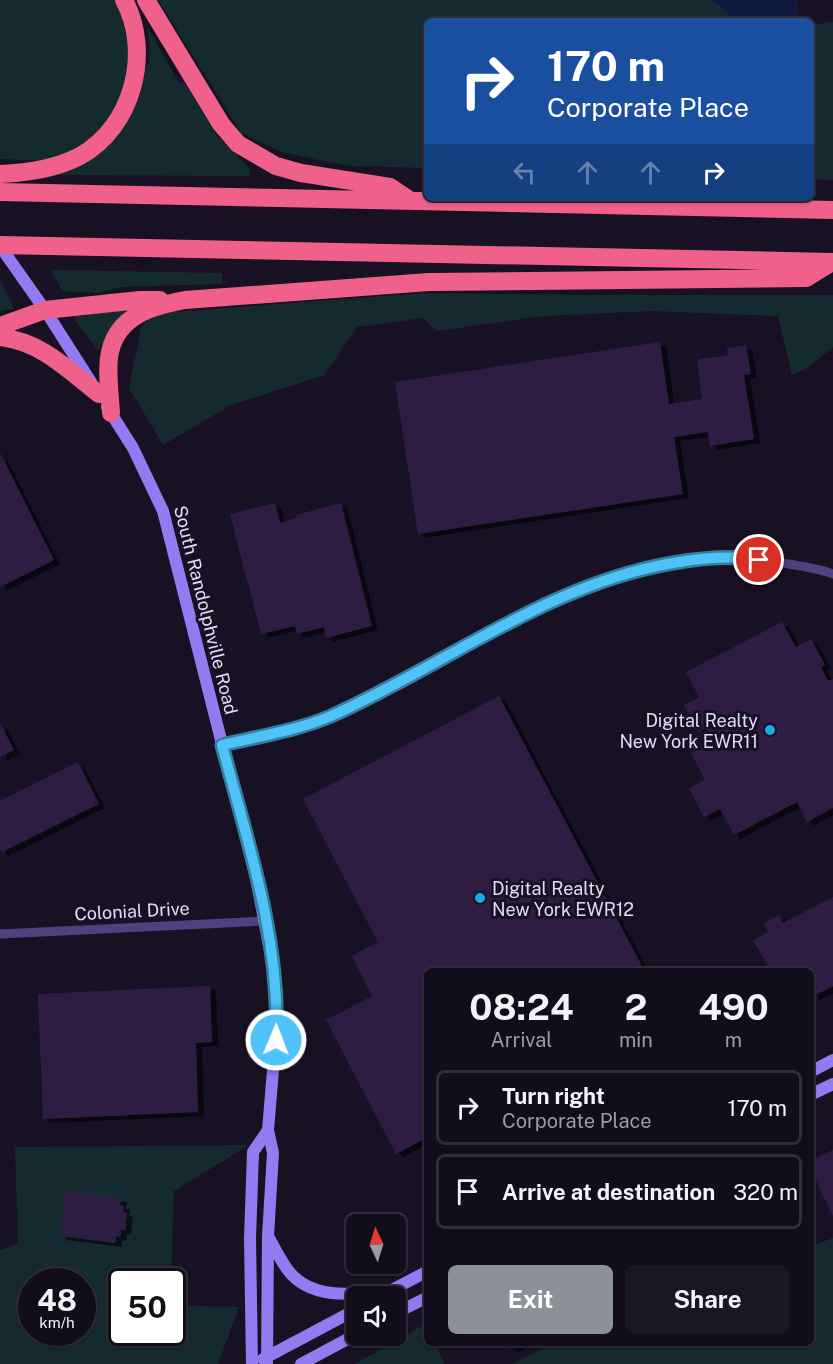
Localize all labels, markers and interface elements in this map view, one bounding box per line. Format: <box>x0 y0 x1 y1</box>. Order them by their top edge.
text: 170 m <box>547 41 665 90</box>
icon: right <box>448 42 526 120</box>
text: Corporate Place <box>547 91 749 123</box>
icon: left <box>508 156 541 189</box>
icon: ahead <box>571 156 604 189</box>
icon: ahead <box>634 156 667 189</box>
icon: right <box>697 156 730 189</box>
street label: South Randolphville Road <box>170 503 242 717</box>
pin <box>733 534 784 585</box>
icon: arrive <box>742 543 775 576</box>
place label: Digital Realty New York EWR11 <box>619 710 758 752</box>
marker: Digital Realty New York EWR11 <box>763 723 777 737</box>
place label: Digital Realty New York EWR12 <box>492 878 634 920</box>
marker: Digital Realty New York EWR12 <box>473 891 487 905</box>
street label: Colonial Drive <box>74 897 190 925</box>
text: 08:24 <box>469 986 574 1028</box>
text: 2 <box>624 986 647 1028</box>
text: 490 <box>698 986 769 1028</box>
position arrow <box>244 1008 308 1072</box>
text: Arrival <box>491 1028 552 1052</box>
text: min <box>619 1028 653 1052</box>
text: m <box>725 1028 742 1052</box>
text: Turn right <box>502 1083 605 1109</box>
icon: right <box>451 1091 484 1124</box>
text: 170 m <box>727 1095 787 1121</box>
text: Corporate Place <box>502 1109 652 1133</box>
icon: arrive <box>451 1175 484 1208</box>
text: Arrive at destination <box>502 1179 715 1205</box>
text: 320 m <box>733 1179 798 1205</box>
north arrow <box>346 1214 406 1274</box>
map controls <box>346 1214 406 1346</box>
button: Exit <box>448 1265 613 1334</box>
button: Share <box>625 1265 790 1334</box>
speed limit sign: 50 <box>108 1268 186 1346</box>
text: 48 <box>37 1282 77 1318</box>
button: sound <box>346 1286 406 1346</box>
text: km/h <box>39 1314 75 1331</box>

